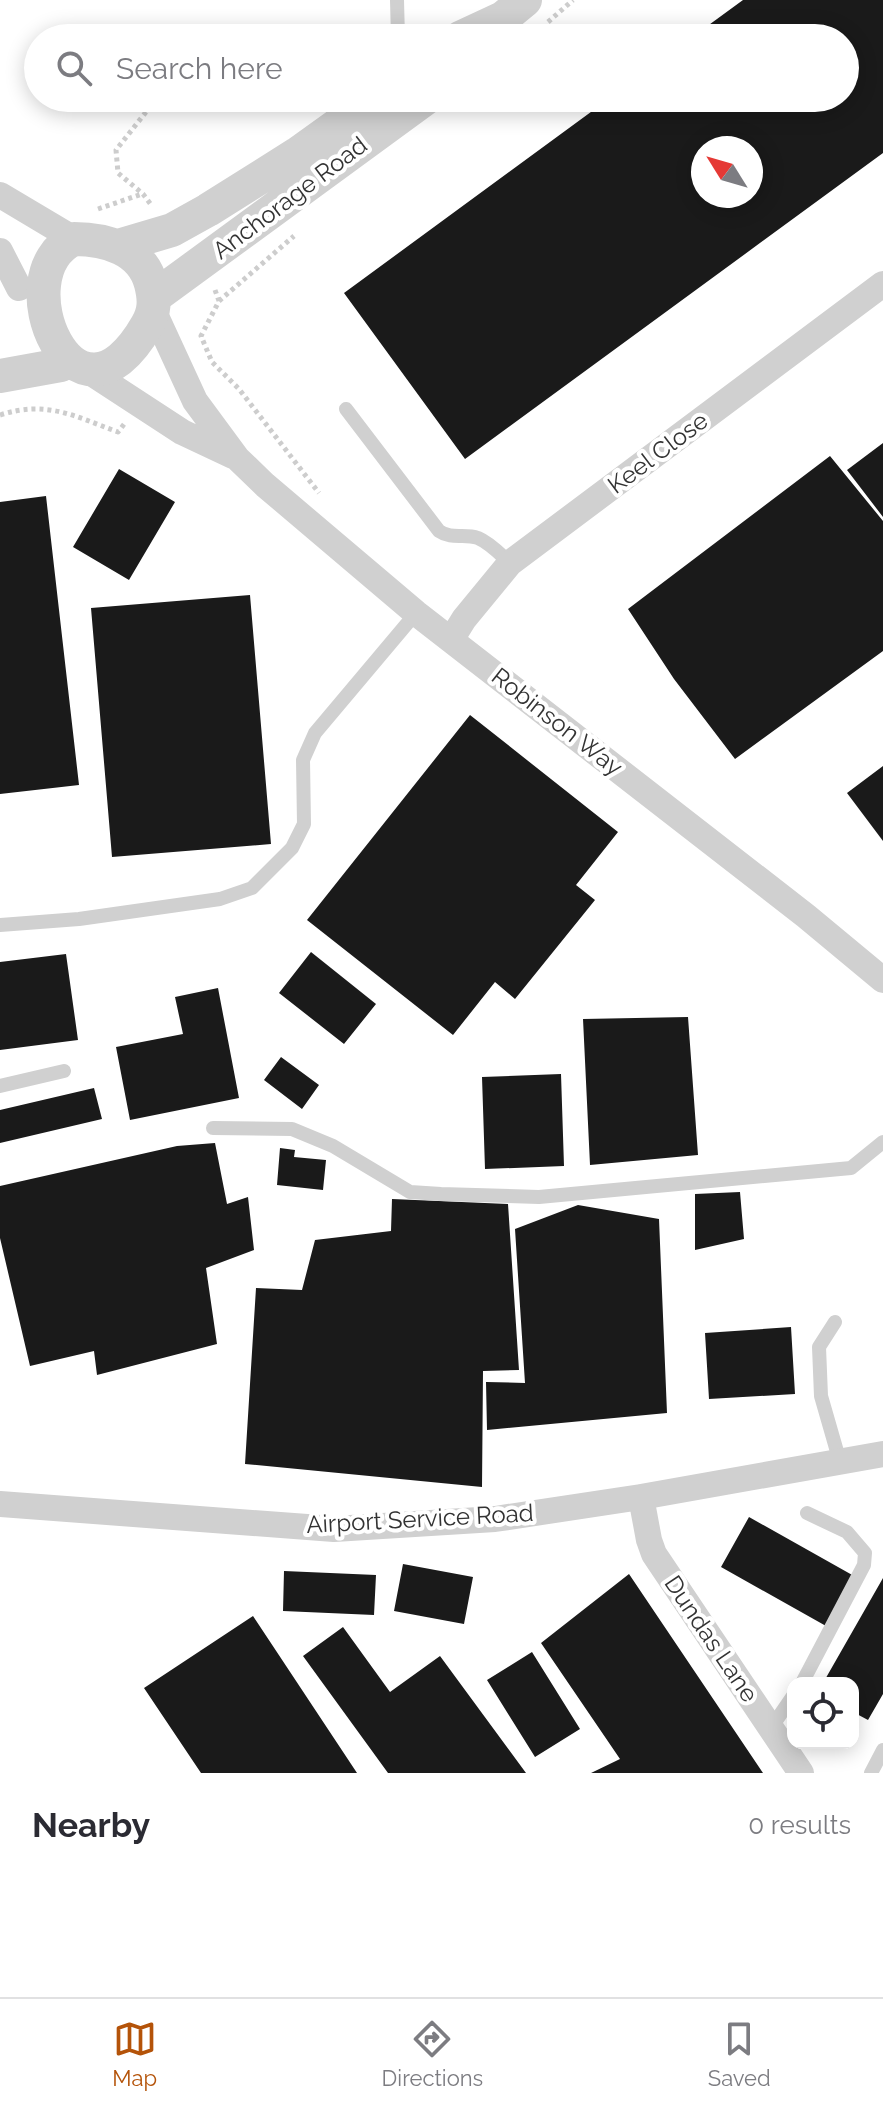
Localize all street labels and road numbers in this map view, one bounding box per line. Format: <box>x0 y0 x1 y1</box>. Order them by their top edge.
street label: Anchorage Road <box>207 130 373 265</box>
street label: Keel Close <box>602 406 713 500</box>
street label: Robinson Way <box>486 661 629 782</box>
street label: Airport Service Road <box>306 1498 534 1539</box>
street label: Dundas Lane <box>658 1570 764 1707</box>

